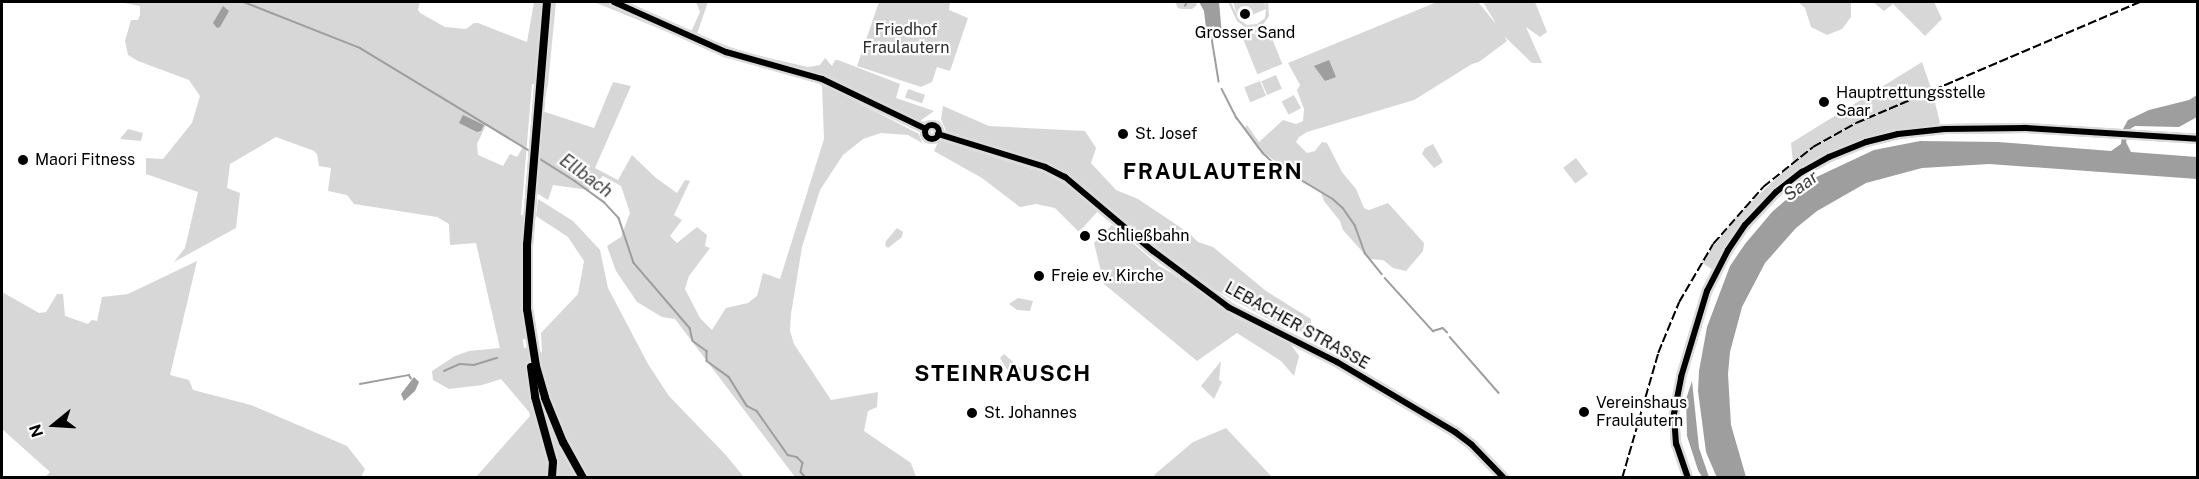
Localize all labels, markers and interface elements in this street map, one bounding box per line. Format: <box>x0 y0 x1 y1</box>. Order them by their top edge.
marker: Grosser Sand <box>1238 7 1252 21</box>
park label: Friedhof Fraulautern <box>862 20 950 58</box>
place label: Grosser Sand <box>1195 23 1295 43</box>
place label: Hauptrettungsstelle Saar <box>1836 83 1986 121</box>
marker: Hauptrettungsstelle Saar <box>1817 95 1831 109</box>
place label: St. Josef <box>1135 124 1198 144</box>
marker: St. Josef <box>1116 127 1130 141</box>
place label: Maori Fitness <box>35 150 135 170</box>
water label: Ellbach <box>555 150 617 202</box>
marker: Maori Fitness <box>16 153 30 167</box>
district label: FRAULAUTERN <box>1123 159 1303 185</box>
water label: Saar <box>1779 166 1823 206</box>
place label: Schließbahn <box>1097 226 1189 246</box>
marker: Schließbahn <box>1078 229 1092 243</box>
place label: Freie ev. Kirche <box>1051 266 1164 286</box>
marker: Freie ev. Kirche <box>1032 269 1046 283</box>
street label: LEBACHER STRASSE <box>1221 278 1373 374</box>
district label: STEINRAUSCH <box>914 361 1092 387</box>
place label: Vereinshaus Fraulautern <box>1596 393 1687 431</box>
north arrow <box>24 395 84 455</box>
place label: St. Johannes <box>984 403 1077 423</box>
marker: Vereinshaus Fraulautern <box>1577 405 1591 419</box>
marker: St. Johannes <box>965 406 979 420</box>
text: N <box>25 422 47 440</box>

